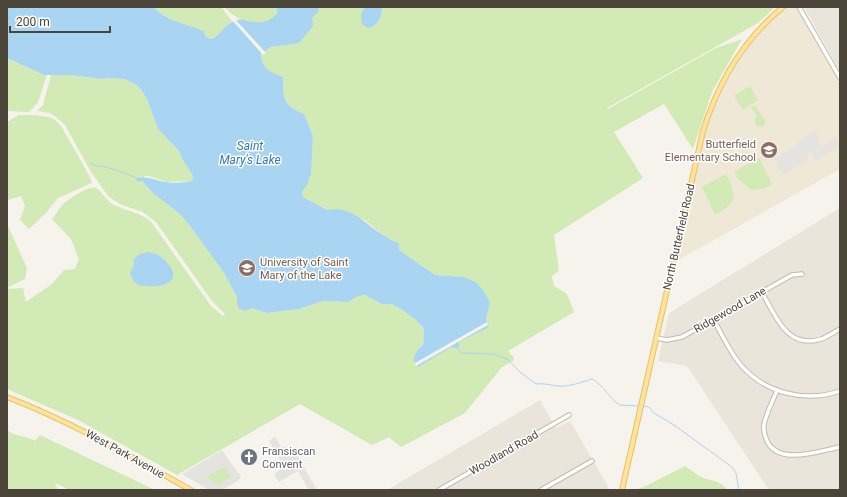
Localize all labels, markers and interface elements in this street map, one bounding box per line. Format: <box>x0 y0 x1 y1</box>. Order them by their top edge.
scale bar <box>10 8 110 34</box>
text: 200 m <box>16 15 50 29</box>
place label: Butterfield Elementary School <box>665 138 756 164</box>
water label: Saint Mary's Lake <box>219 139 281 167</box>
school or university icon: Butterfield Elementary School <box>759 140 779 160</box>
street label: North Butterfield Road <box>660 182 698 292</box>
place label: University of Saint Mary of the Lake <box>260 256 349 282</box>
school or university icon: University of Saint Mary of the Lake <box>237 258 257 278</box>
street label: Ridgewood Lane <box>692 284 769 336</box>
street label: West Park Avenue <box>83 427 167 481</box>
street label: Woodland Road <box>467 428 541 478</box>
place label: Fransiscan Convent <box>262 445 315 471</box>
church icon: Fransiscan Convent <box>239 447 259 467</box>

